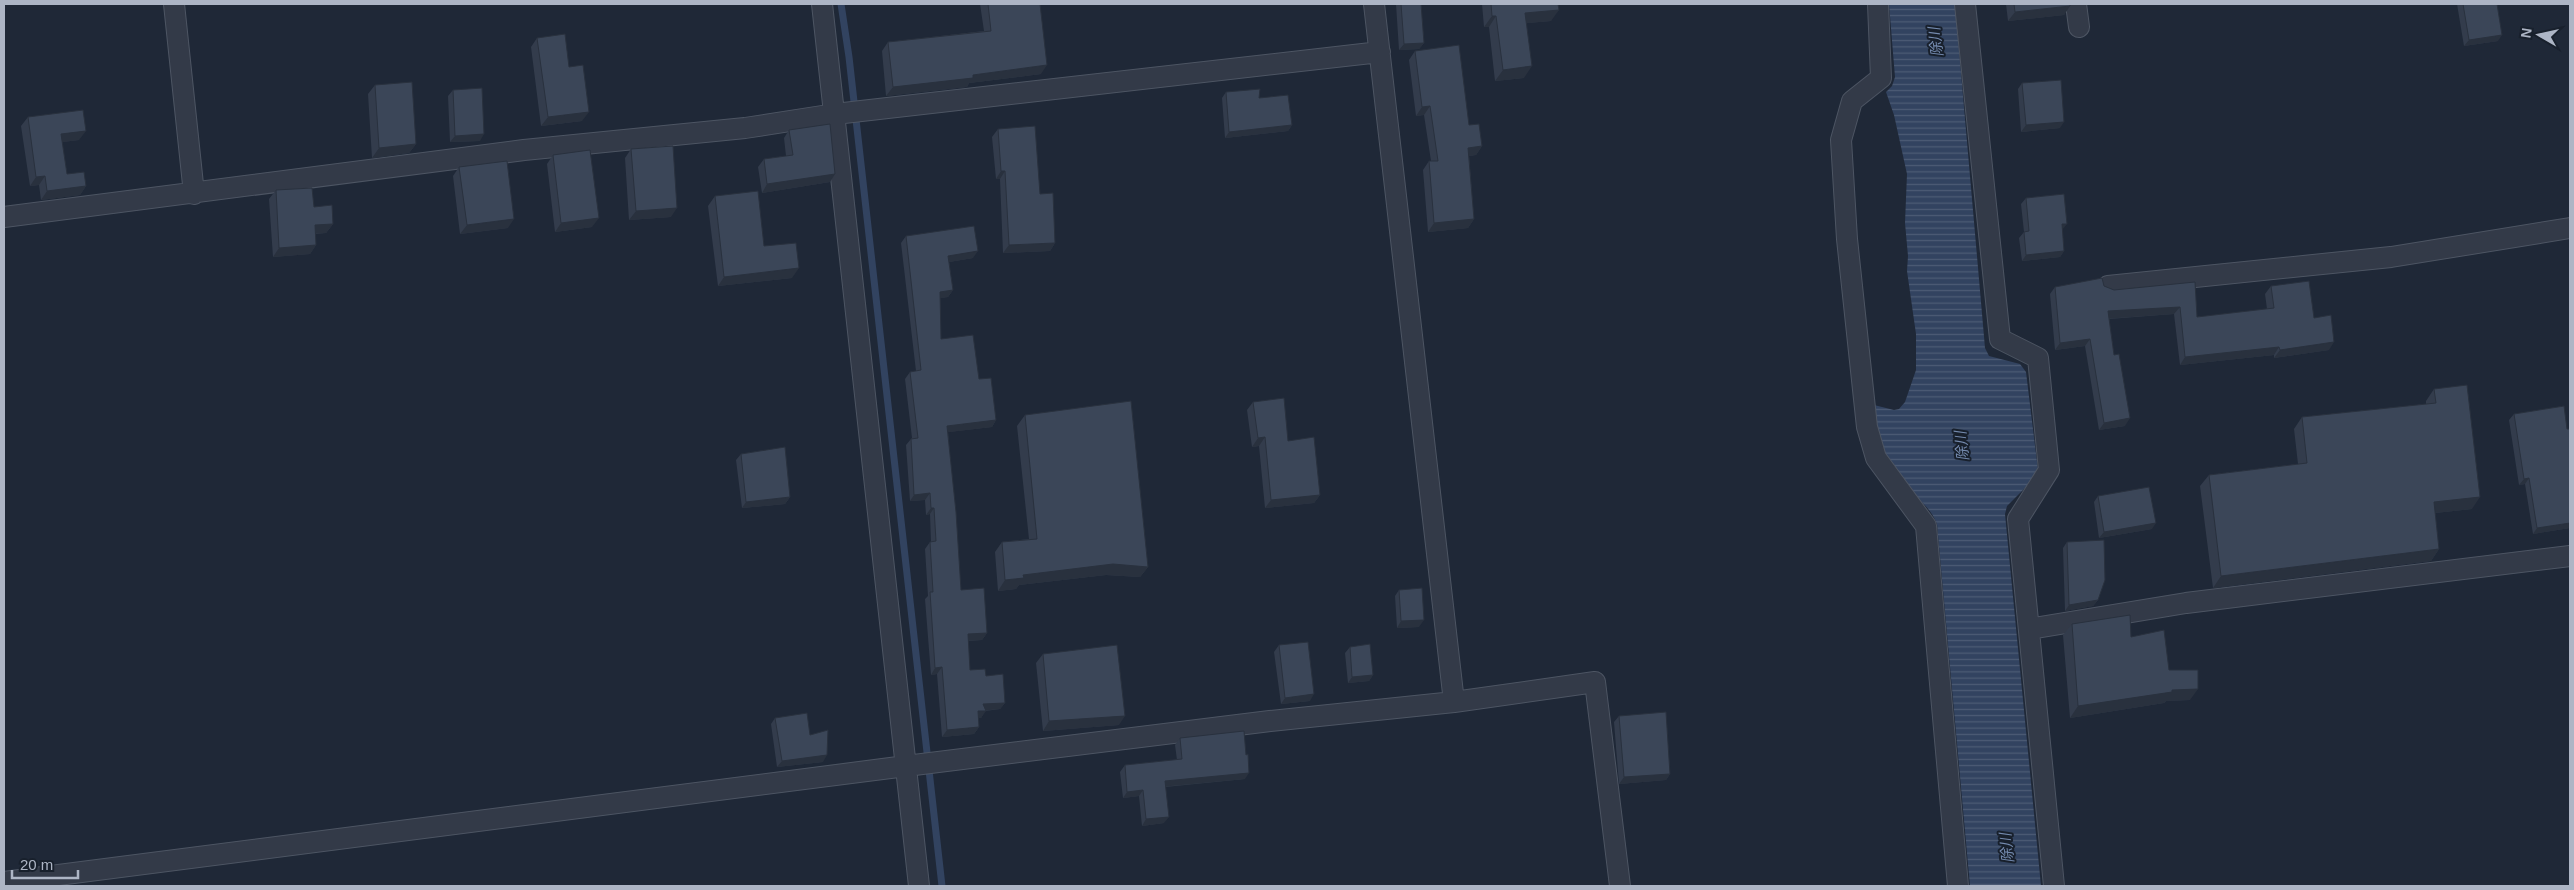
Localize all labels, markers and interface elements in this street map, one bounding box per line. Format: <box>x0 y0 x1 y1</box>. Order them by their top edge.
north arrow <box>2514 10 2564 60</box>
water label: 除川 <box>1925 24 1946 58</box>
text: N <box>2517 27 2535 39</box>
water label: 除川 <box>1951 428 1972 462</box>
water label: 除川 <box>1996 830 2017 864</box>
scale bar <box>12 848 79 880</box>
text: 20 m <box>20 856 53 873</box>

